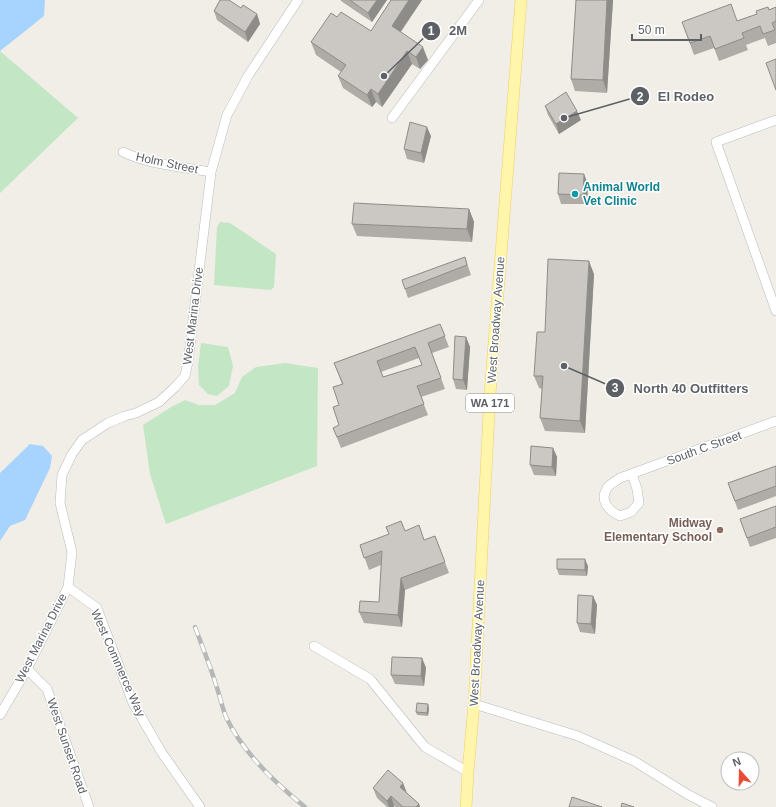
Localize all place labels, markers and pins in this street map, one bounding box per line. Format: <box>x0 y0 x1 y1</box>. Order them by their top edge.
callout: 2M <box>421 18 475 43</box>
callout: El Rodeo <box>630 84 722 109</box>
place label: Animal World Vet Clinic <box>583 180 660 208</box>
marker: Animal World Vet Clinic <box>570 189 580 199</box>
callout: North 40 Outfitters <box>605 376 756 401</box>
place label: Midway Elementary School <box>604 516 712 544</box>
marker: Midway Elementary School <box>715 525 725 535</box>

